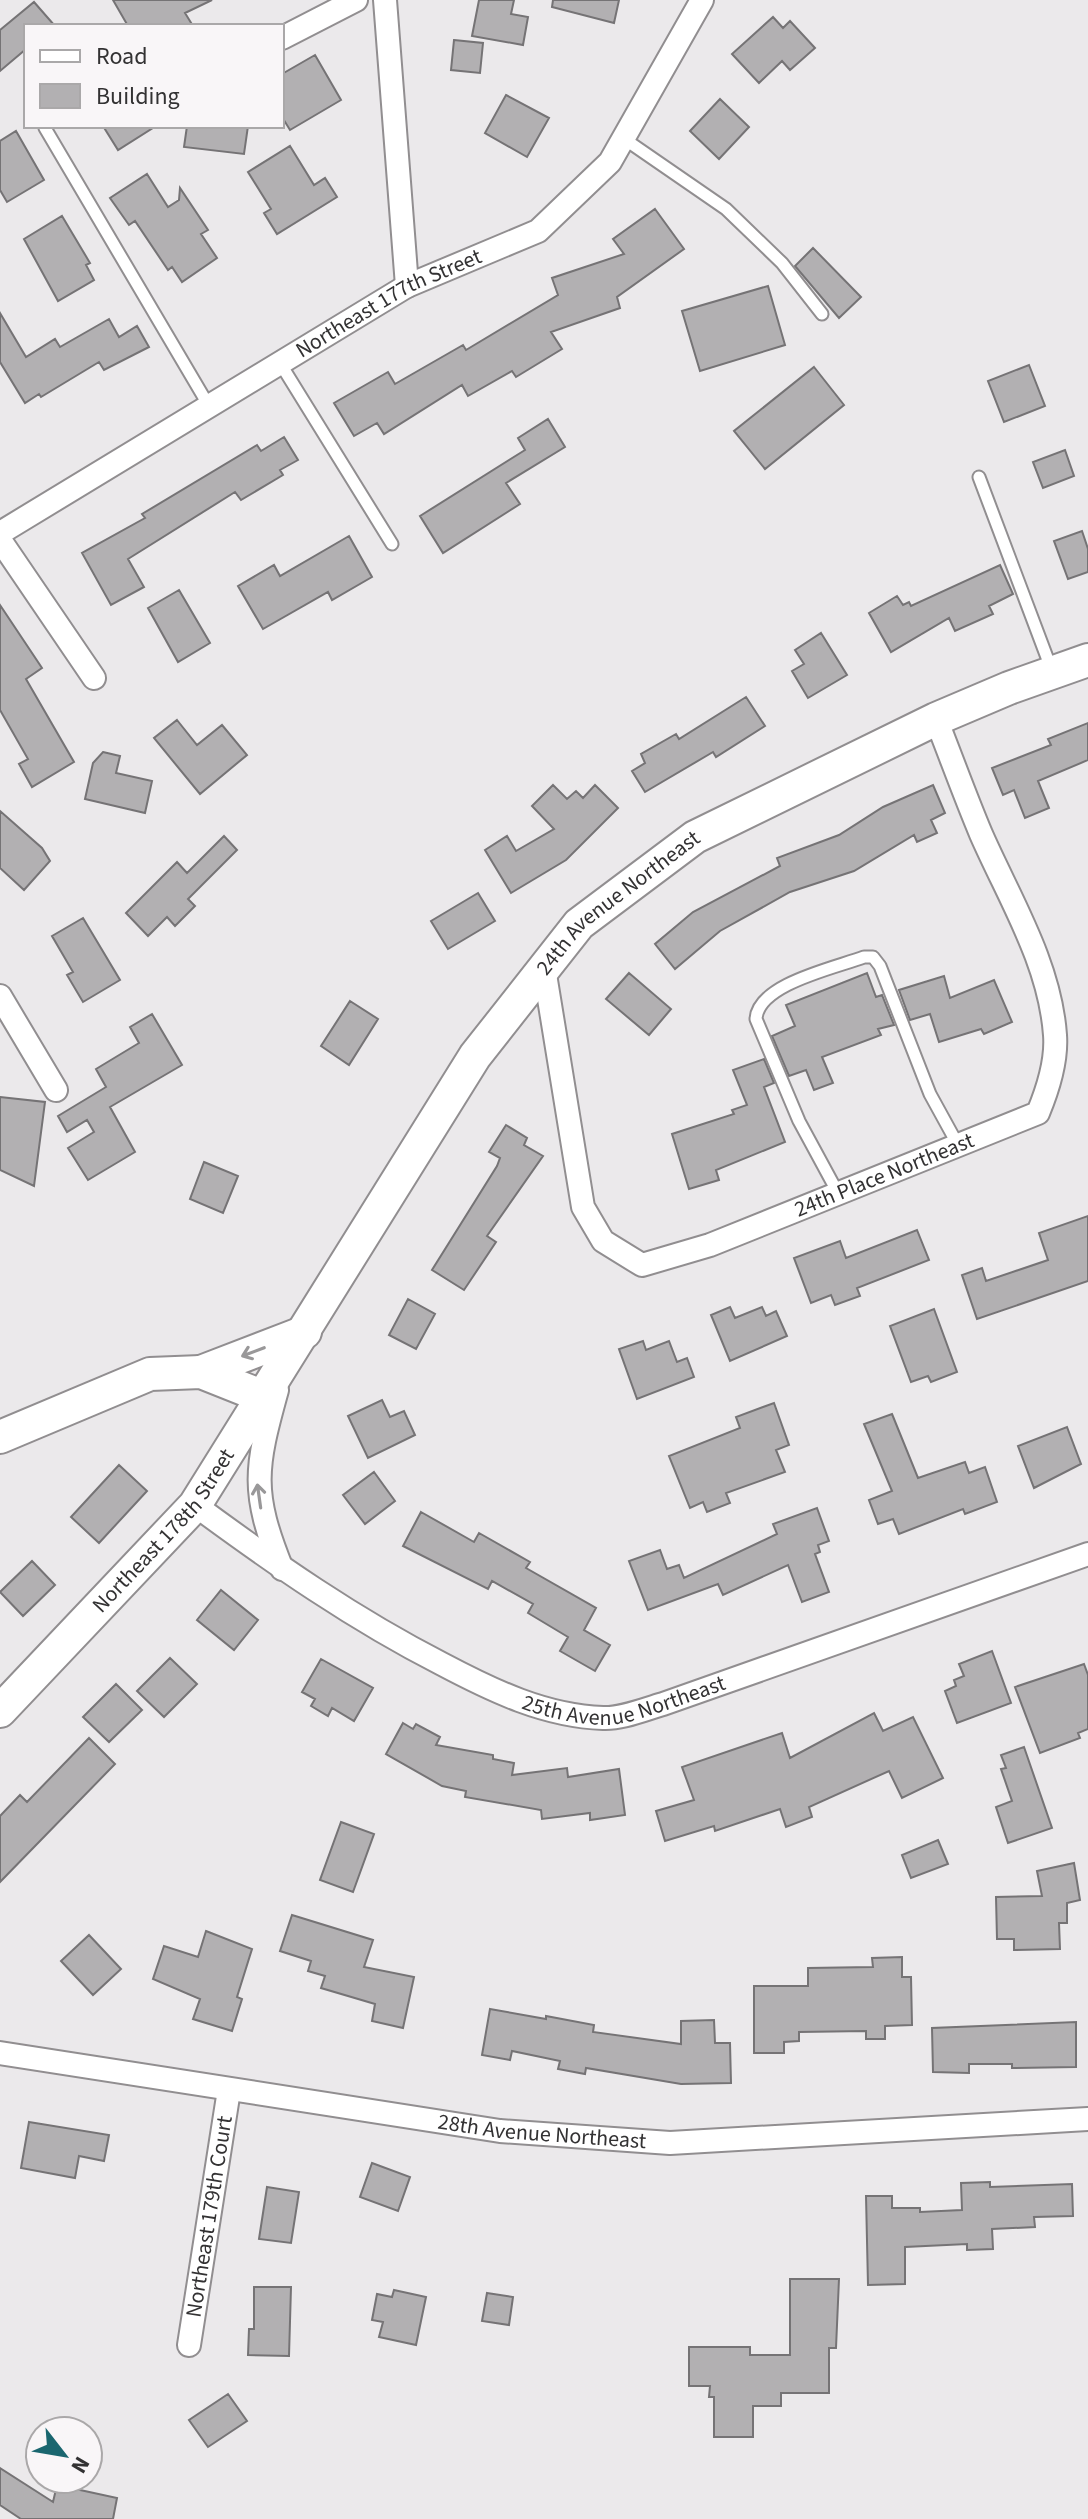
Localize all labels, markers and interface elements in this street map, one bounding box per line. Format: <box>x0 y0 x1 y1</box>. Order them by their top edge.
legend <box>24 24 284 128</box>
text: Road <box>96 39 148 74</box>
text: Building <box>96 79 180 114</box>
street label: Northeast 177th Street <box>289 240 487 366</box>
street label: 24th Avenue Northeast <box>528 822 707 982</box>
street label: 24th Place Northeast <box>790 1124 979 1225</box>
one-way arrow <box>241 1346 266 1360</box>
street label: Northeast 178th Street <box>85 1442 243 1620</box>
one-way arrow <box>251 1484 266 1509</box>
street label: 25th Avenue Northeast <box>518 1667 730 1734</box>
street label: 28th Avenue Northeast <box>436 2106 648 2157</box>
street label: Northeast 179th Court <box>178 2113 241 2320</box>
north arrow <box>24 2415 104 2495</box>
text: N <box>63 2450 98 2479</box>

